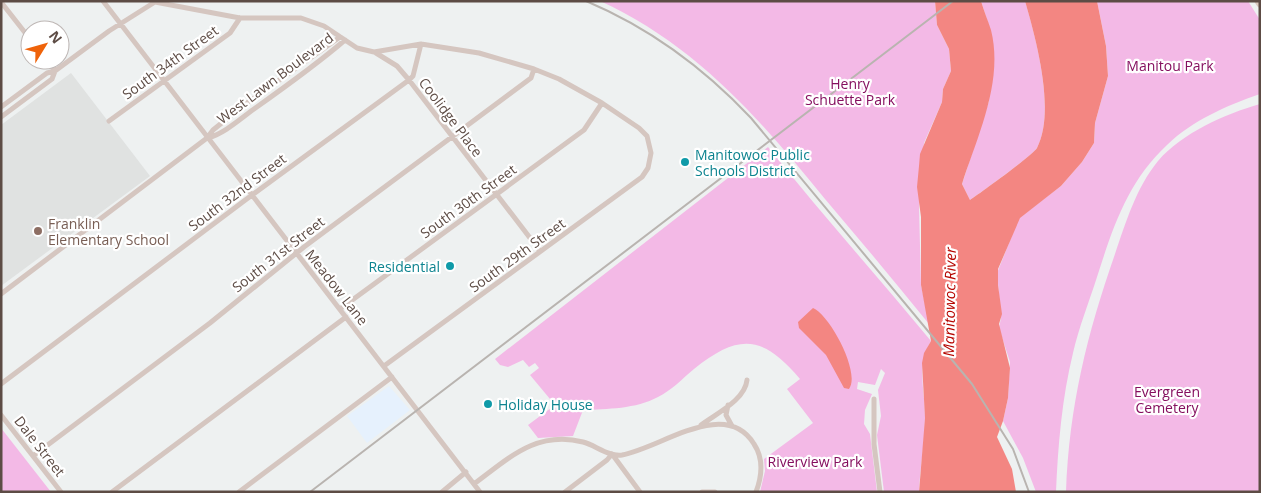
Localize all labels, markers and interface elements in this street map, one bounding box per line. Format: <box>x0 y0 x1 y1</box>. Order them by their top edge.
north arrow <box>20 20 70 70</box>
street label: South 34th Street <box>118 21 222 103</box>
text: N <box>45 27 67 47</box>
street label: West Lawn Boulevard <box>213 28 337 128</box>
park label: Manitou Park <box>1126 56 1214 75</box>
street label: Coolidge Place <box>415 73 487 161</box>
park label: Henry Schuette Park <box>805 74 896 109</box>
place label: Manitowoc Public Schools District <box>695 145 810 180</box>
street label: South 32nd Street <box>184 149 290 235</box>
marker: Manitowoc Public Schools District <box>679 156 691 168</box>
street label: South 30th Street <box>416 160 520 242</box>
street label: South 31st Street <box>228 212 328 296</box>
place label: Franklin Elementary School <box>48 214 169 249</box>
street label: South 29th Street <box>465 214 569 296</box>
marker: Franklin Elementary School <box>32 225 44 237</box>
street label: Meadow Lane <box>301 245 373 329</box>
water label: Manitowoc River <box>938 246 960 357</box>
place label: Residential <box>368 257 440 276</box>
marker: Residential <box>444 260 456 272</box>
park label: Evergreen Cemetery <box>1134 382 1200 417</box>
place label: Holiday House <box>498 395 593 414</box>
marker: Holiday House <box>482 398 494 410</box>
street label: Dale Street <box>10 412 70 480</box>
park label: Riverview Park <box>768 452 863 471</box>

